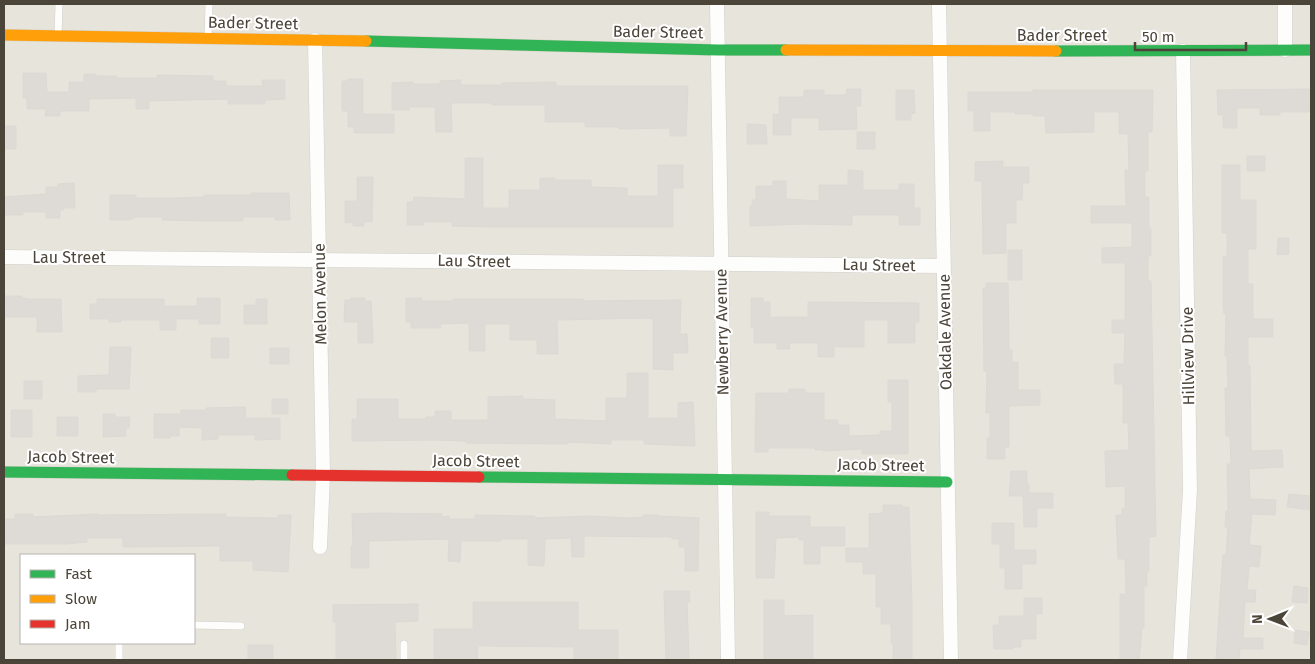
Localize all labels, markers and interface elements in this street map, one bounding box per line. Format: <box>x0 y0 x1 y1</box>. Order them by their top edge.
street label: Bader Street <box>208 13 299 33</box>
scale bar <box>1135 20 1246 52</box>
street label: Bader Street <box>613 22 704 42</box>
street label: Bader Street <box>1017 26 1107 45</box>
text: 50 m <box>1142 28 1175 46</box>
street label: Melon Avenue <box>310 243 330 345</box>
street label: Lau Street <box>32 248 106 267</box>
street label: Lau Street <box>437 251 511 271</box>
street label: Lau Street <box>842 255 916 275</box>
street label: Newberry Avenue <box>711 268 733 396</box>
street label: Oakdale Avenue <box>934 274 956 390</box>
street label: Hillview Drive <box>1178 306 1198 406</box>
street label: Jacob Street <box>27 447 115 467</box>
street label: Jacob Street <box>432 451 520 471</box>
street label: Jacob Street <box>837 455 925 475</box>
legend <box>20 554 195 644</box>
text: Fast <box>65 565 92 583</box>
text: Slow <box>65 590 97 608</box>
north arrow <box>1245 594 1295 644</box>
text: N <box>1249 614 1266 624</box>
text: Jam <box>65 615 91 633</box>

